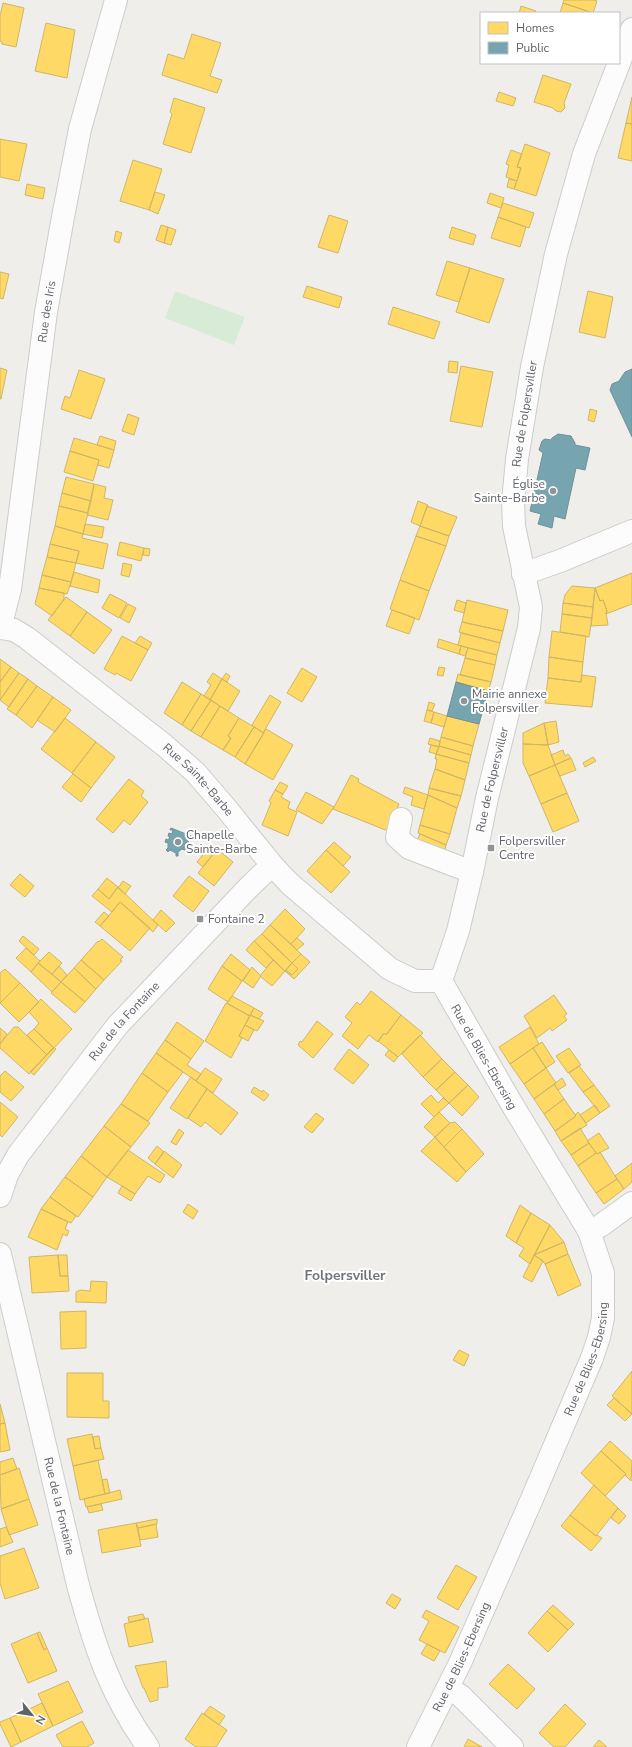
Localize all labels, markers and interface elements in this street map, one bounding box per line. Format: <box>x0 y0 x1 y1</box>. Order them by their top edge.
legend <box>480 12 620 64</box>
text: Homes <box>516 20 554 36</box>
text: Public <box>516 40 550 56</box>
street label: Rue des Iris <box>34 279 59 344</box>
street label: Rue de Folpersviller <box>508 358 541 468</box>
place label: Église Sainte-Barbe <box>474 476 545 506</box>
marker: Église Sainte-Barbe <box>548 486 558 496</box>
place label: Mairie annexe Folpersviller <box>472 686 547 716</box>
marker: Mairie annexe Folpersviller <box>459 696 469 706</box>
street label: Rue de Folpersviller <box>472 725 512 834</box>
street label: Rue Sainte-Barbe <box>159 740 237 819</box>
place label: Chapelle Sainte-Barbe <box>186 827 257 857</box>
place label: Folpersviller Centre <box>499 833 566 863</box>
marker: Chapelle Sainte-Barbe <box>173 837 183 847</box>
marker: Folpersviller Centre <box>486 843 496 853</box>
place label: Fontaine 2 <box>208 911 265 927</box>
marker: Fontaine 2 <box>195 914 205 924</box>
street label: Rue de la Fontaine <box>85 978 163 1064</box>
street label: Rue de Blies-Ebersing <box>447 1001 521 1113</box>
district label: Folpersviller <box>304 1266 386 1285</box>
street label: Rue de Blies-Ebersing <box>560 1302 611 1418</box>
street label: Rue de la Fontaine <box>40 1455 79 1557</box>
street label: Rue de Blies-Ebersing <box>429 1599 494 1715</box>
north arrow <box>12 1695 52 1735</box>
text: N <box>32 1712 49 1727</box>

